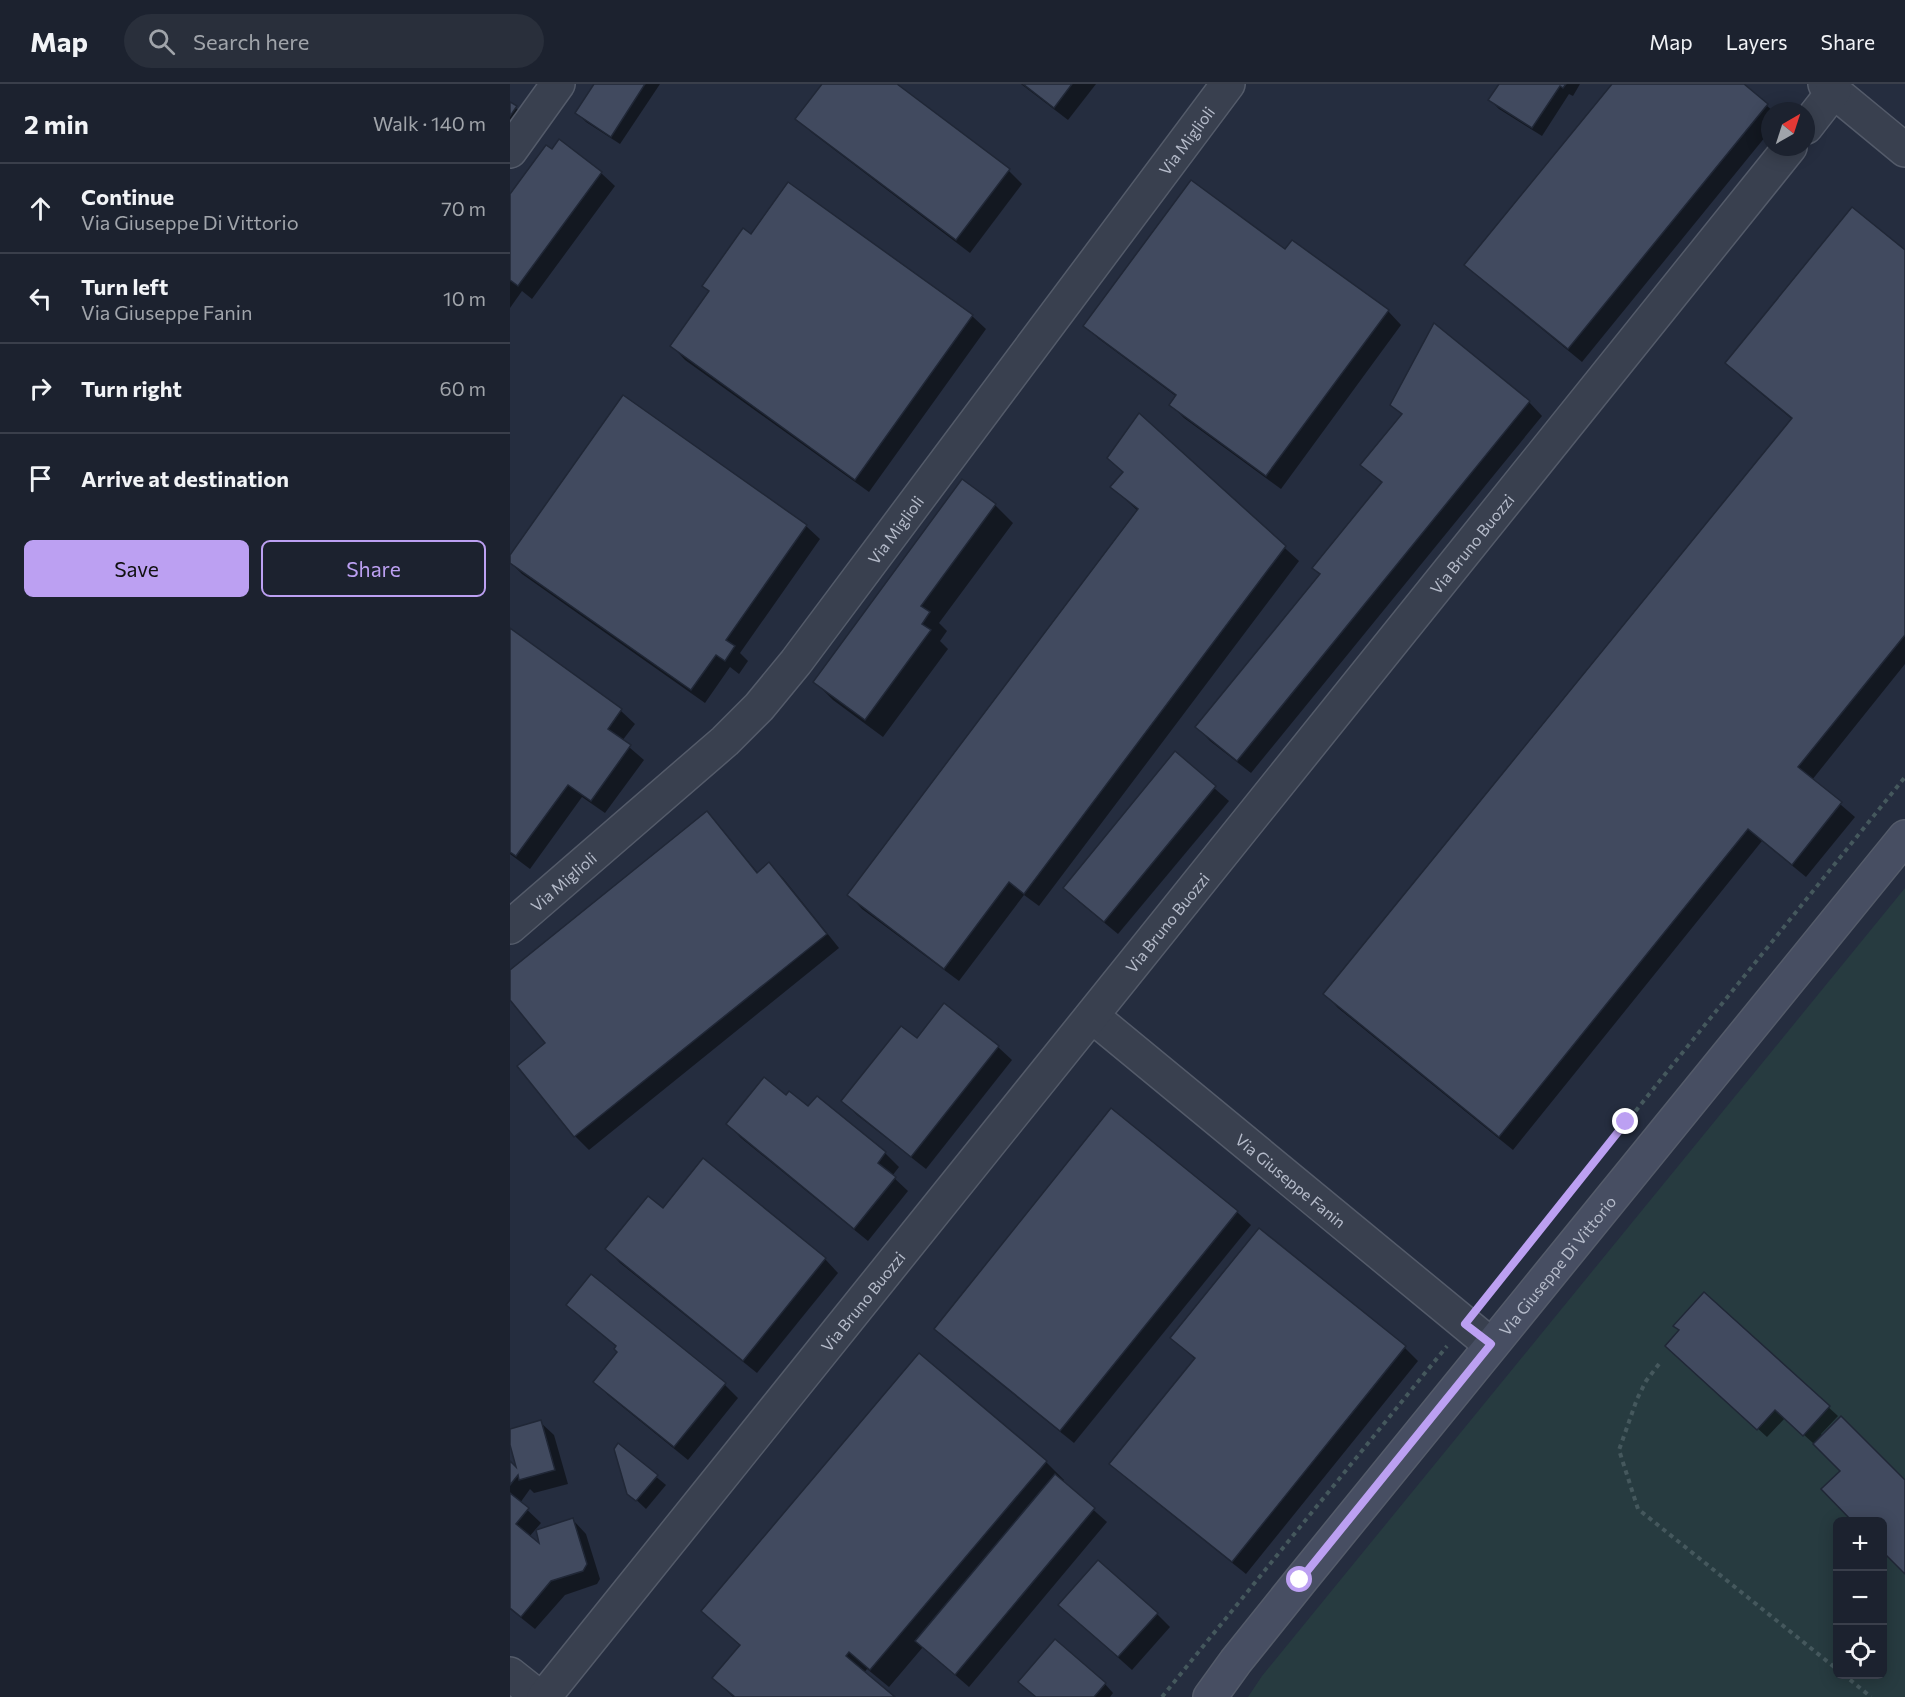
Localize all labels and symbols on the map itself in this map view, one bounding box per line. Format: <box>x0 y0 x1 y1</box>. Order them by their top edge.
street label: Via Miglioli <box>1154 102 1218 178</box>
north arrow <box>1761 102 1815 156</box>
street label: Via Bruno Buozzi <box>1425 490 1517 597</box>
street label: Via Miglioli <box>863 492 927 568</box>
street label: Via Miglioli <box>526 848 600 915</box>
street label: Via Bruno Buozzi <box>1121 868 1213 976</box>
route end <box>1612 1108 1638 1134</box>
street label: Via Giuseppe Fanin <box>1232 1129 1350 1231</box>
street label: Via Giuseppe Di Vittorio <box>1495 1192 1619 1339</box>
street label: Via Bruno Buozzi <box>816 1247 908 1355</box>
route start <box>1286 1566 1312 1592</box>

